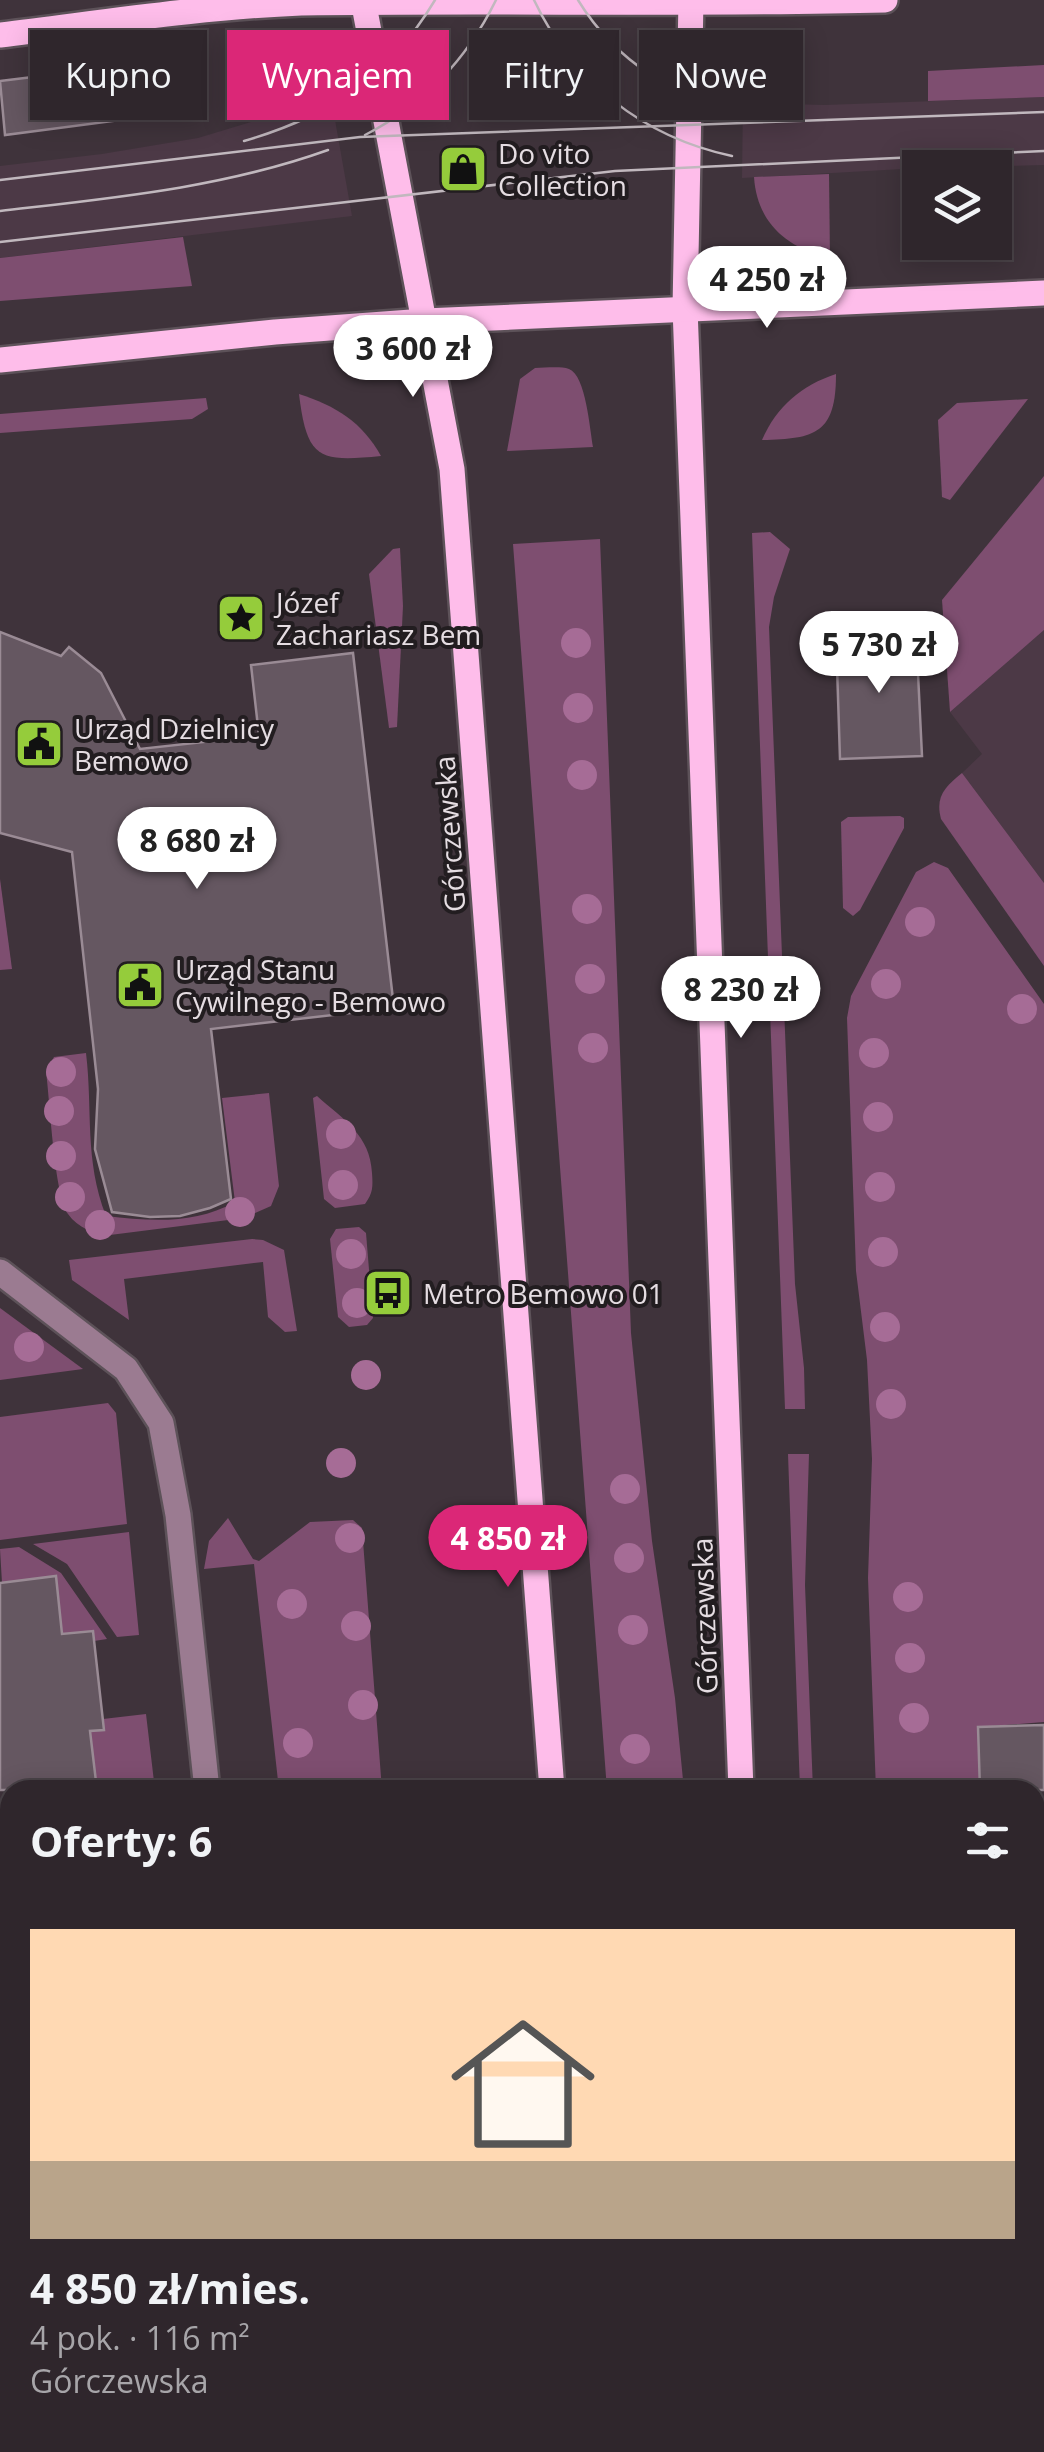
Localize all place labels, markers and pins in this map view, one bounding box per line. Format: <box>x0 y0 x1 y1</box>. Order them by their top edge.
place label: Do vito Collection <box>498 134 627 204</box>
shop icon: Do vito Collection <box>437 143 489 195</box>
pin: 4 250 zł <box>664 246 870 331</box>
pin: 3 600 zł <box>310 315 516 400</box>
place label: Józef Zachariasz Bem <box>273 583 481 653</box>
place icon: Józef Zachariasz Bem <box>215 592 267 644</box>
pin: 5 730 zł <box>776 611 982 696</box>
place label: Urząd Dzielnicy Bemowo <box>74 709 275 779</box>
public building icon: Urząd Dzielnicy Bemowo <box>13 718 65 770</box>
pin: 8 680 zł <box>94 807 300 892</box>
place label: Urząd Stanu Cywilnego - Bemowo <box>175 950 446 1020</box>
pin: 8 230 zł <box>638 956 844 1041</box>
public building icon: Urząd Stanu Cywilnego - Bemowo <box>114 959 166 1011</box>
bus stop icon: Metro Bemowo 01 <box>362 1267 414 1319</box>
place label: Metro Bemowo 01 <box>423 1274 664 1312</box>
pin: 4 850 zł <box>405 1505 611 1590</box>

